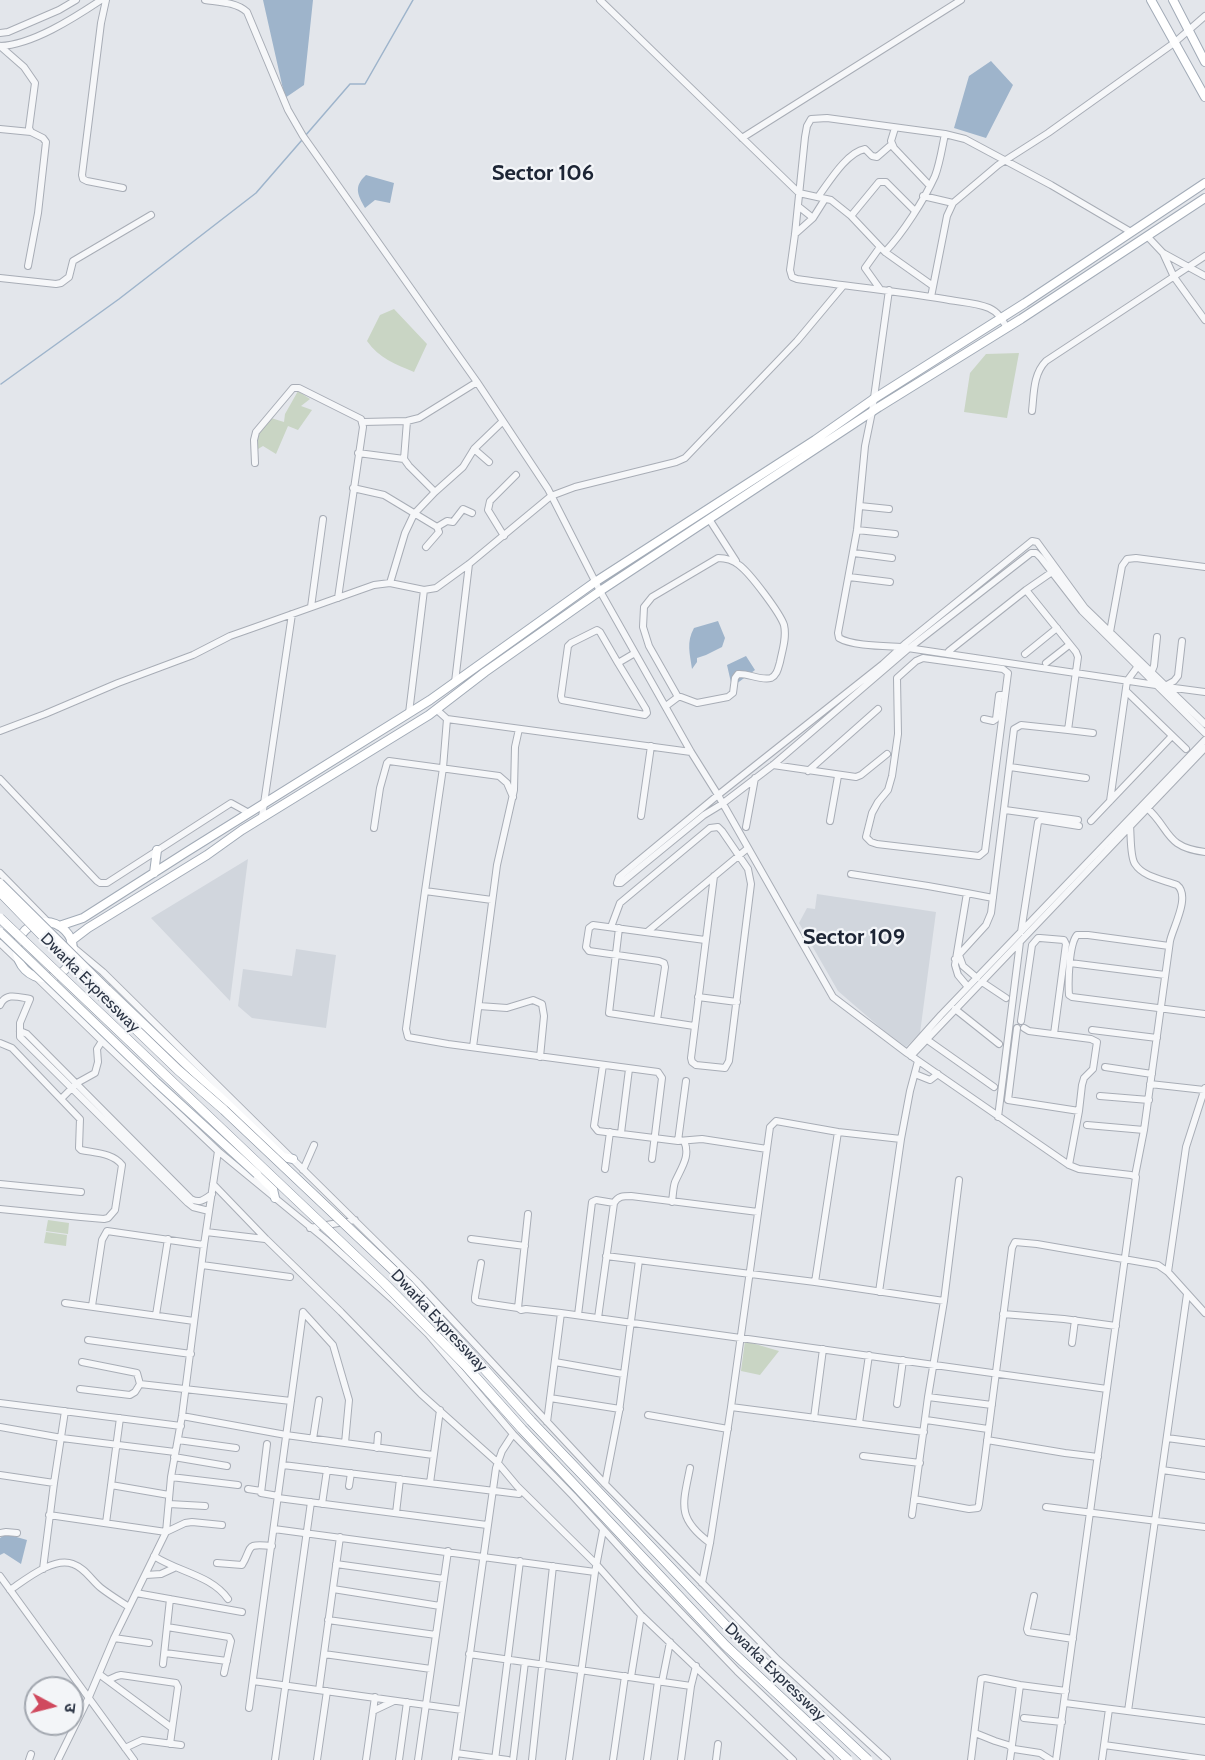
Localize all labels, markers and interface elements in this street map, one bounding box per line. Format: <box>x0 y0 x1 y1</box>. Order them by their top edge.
district label: Sector 106 <box>492 161 594 187</box>
district label: Sector 109 <box>803 925 905 951</box>
street label: Dwarka Expressway <box>36 929 144 1037</box>
street label: Dwarka Expressway <box>387 1266 491 1376</box>
street label: Dwarka Expressway <box>721 1619 829 1725</box>
north arrow <box>24 1676 84 1736</box>
text: उ <box>60 1702 80 1714</box>

